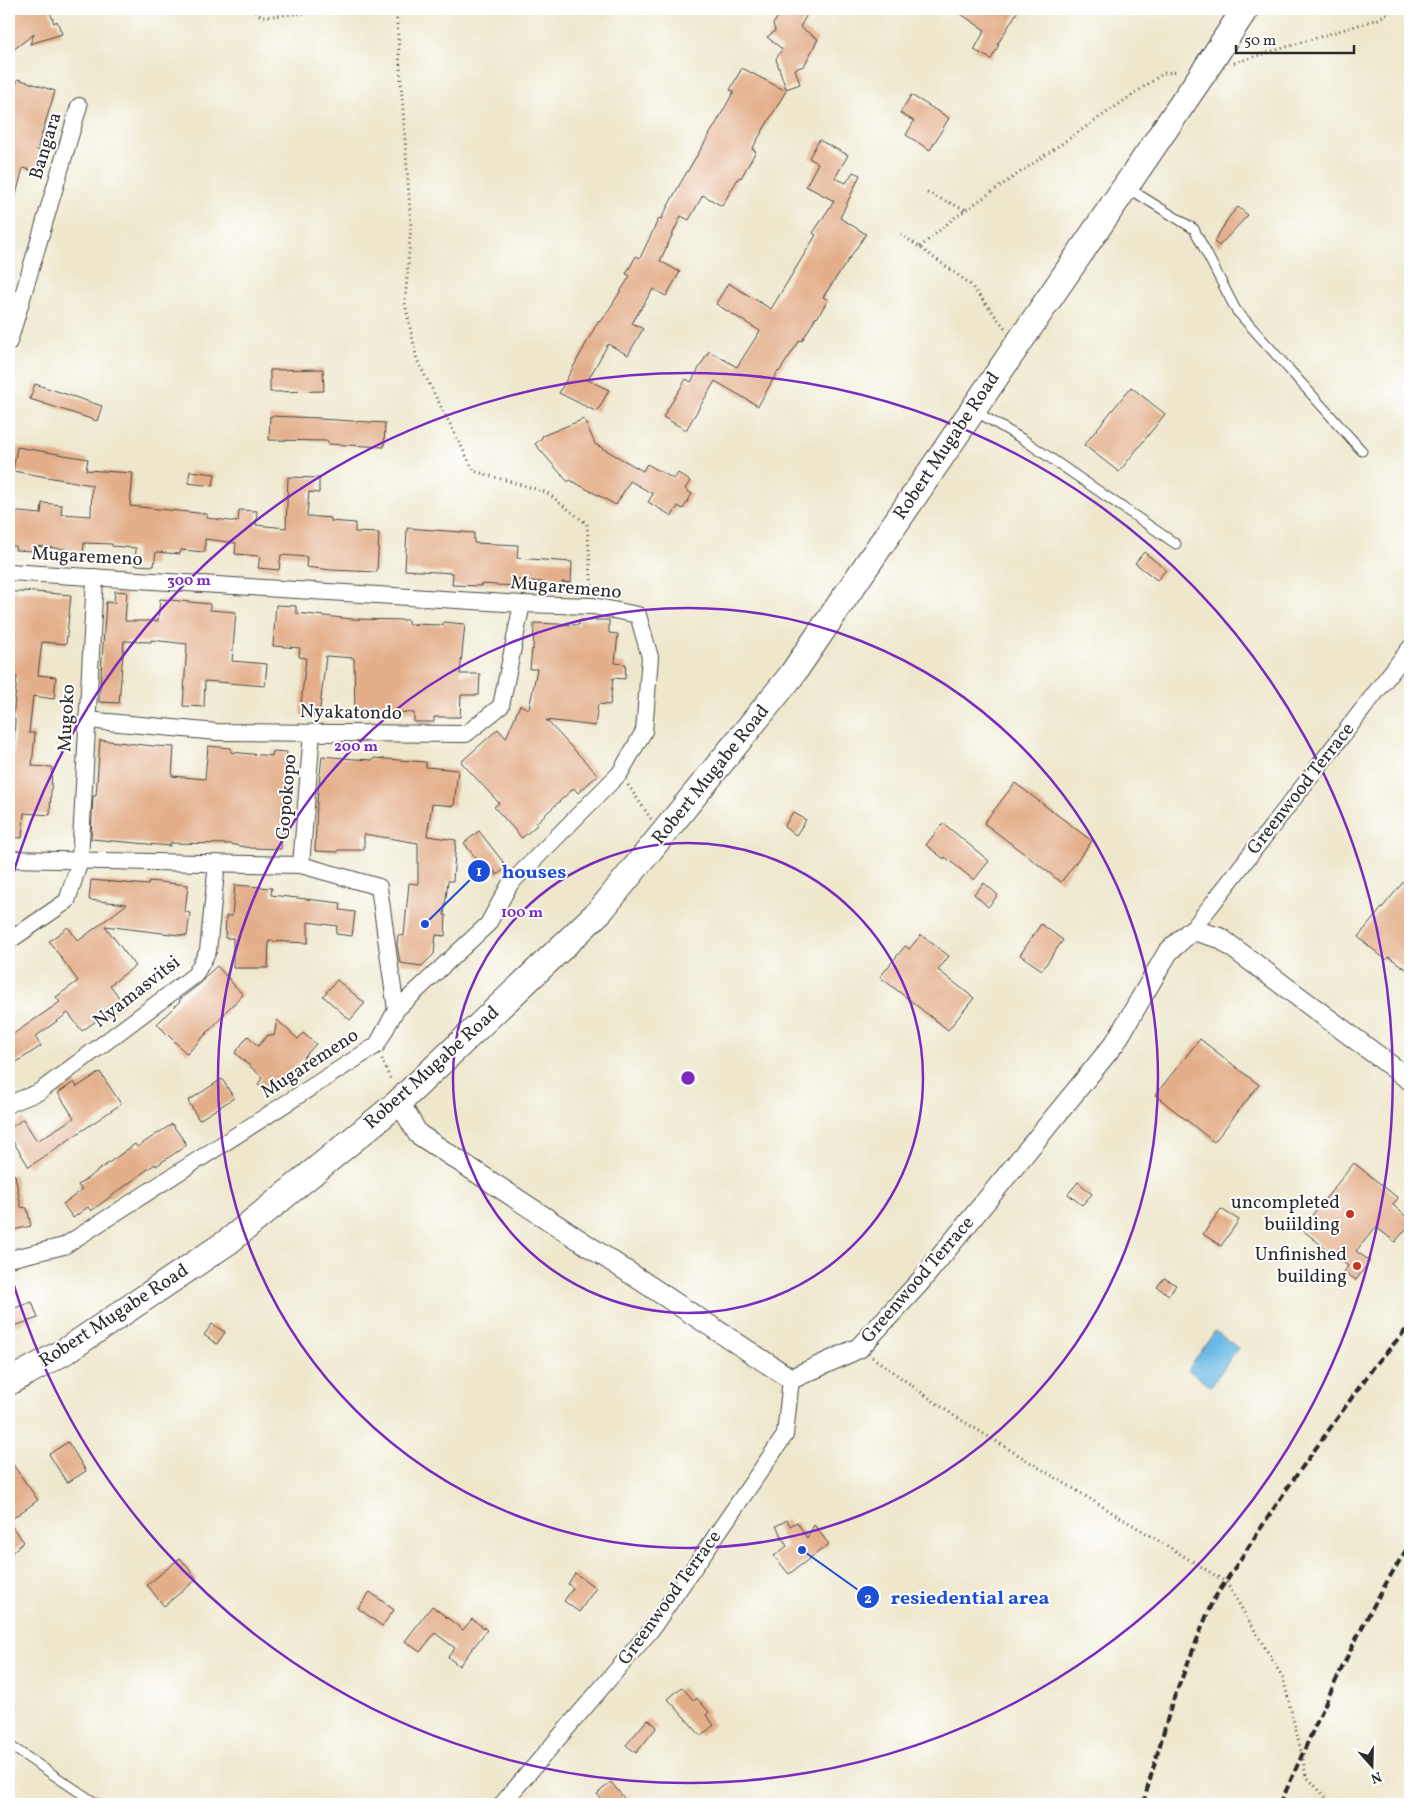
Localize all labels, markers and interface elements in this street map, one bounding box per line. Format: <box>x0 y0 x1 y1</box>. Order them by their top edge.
scale bar <box>1236 22 1354 54</box>
text: 50 m <box>1244 31 1276 52</box>
street label: Bangara <box>23 109 69 183</box>
street label: Robert Mugabe Road <box>888 367 1006 525</box>
street label: Mugaremeno <box>31 541 143 573</box>
street label: Mugaremeno <box>509 570 623 606</box>
text: 300 m <box>167 571 211 592</box>
street label: Mugoko <box>52 683 82 753</box>
street label: Nyakatondo <box>300 699 402 727</box>
street label: Robert Mugabe Road <box>646 699 776 851</box>
street label: Greenwood Terrace <box>1241 718 1361 860</box>
text: 200 m <box>334 737 378 758</box>
street label: Gopokopo <box>270 753 304 841</box>
callout: houses <box>467 854 577 889</box>
text: houses <box>501 859 567 887</box>
text: 1 <box>476 862 482 883</box>
text: 100 m <box>501 903 544 924</box>
street label: Nyamasvitsi <box>88 950 186 1034</box>
street label: Robert Mugabe Road <box>359 1000 505 1136</box>
street label: Mugaremeno <box>256 1023 364 1105</box>
centre of rings <box>679 1069 697 1087</box>
place label: uncompleted buiilding <box>1231 1190 1340 1238</box>
marker: uncompleted buiilding <box>1344 1208 1356 1220</box>
street label: Greenwood Terrace <box>855 1211 981 1349</box>
place label: Unfinished building <box>1255 1242 1347 1290</box>
street label: Robert Mugabe Road <box>34 1258 194 1374</box>
marker: Unfinished building <box>1351 1260 1363 1272</box>
street label: Greenwood Terrace <box>612 1525 728 1671</box>
callout: resiedential area <box>855 1580 1059 1615</box>
text: resiedential area <box>890 1585 1050 1613</box>
text: 2 <box>864 1589 872 1610</box>
north arrow <box>1346 1740 1396 1790</box>
text: N <box>1368 1766 1384 1787</box>

